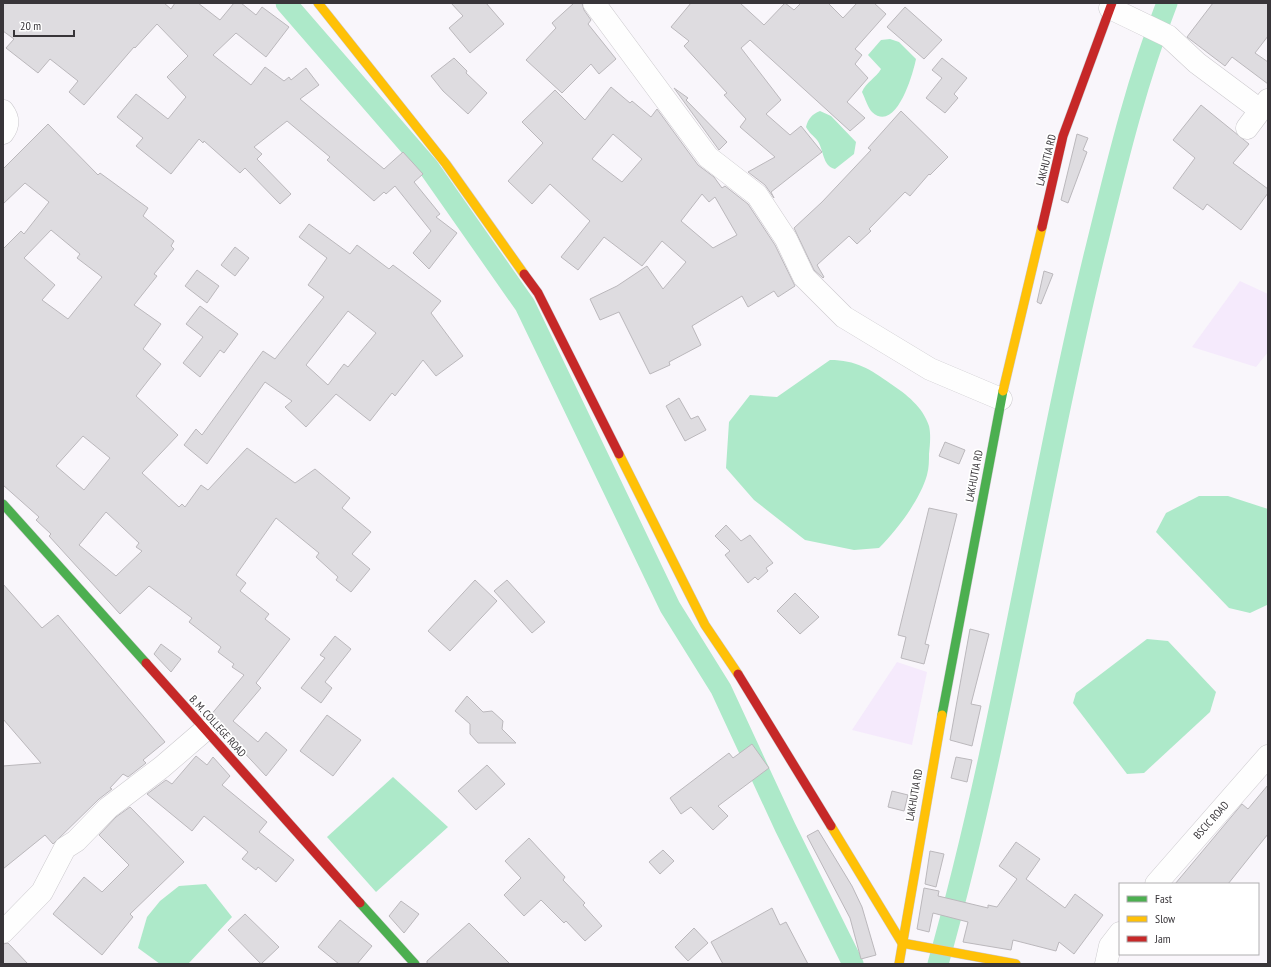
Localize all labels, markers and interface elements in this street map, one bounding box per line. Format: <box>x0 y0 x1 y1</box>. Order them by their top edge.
scale bar <box>14 12 74 38</box>
text: 20 m <box>20 18 41 33</box>
street label: LAKHUTIA RD <box>1033 133 1059 187</box>
street label: LAKHUTIA RD <box>962 449 986 503</box>
street label: B. M. COLLEGE ROAD <box>187 692 250 760</box>
street label: LAKHUTIA RD <box>903 768 925 822</box>
street label: BSCIC ROAD <box>1190 798 1232 842</box>
legend <box>1119 883 1259 955</box>
text: Fast <box>1155 891 1173 906</box>
text: Slow <box>1155 911 1176 926</box>
text: Jam <box>1154 931 1171 946</box>

